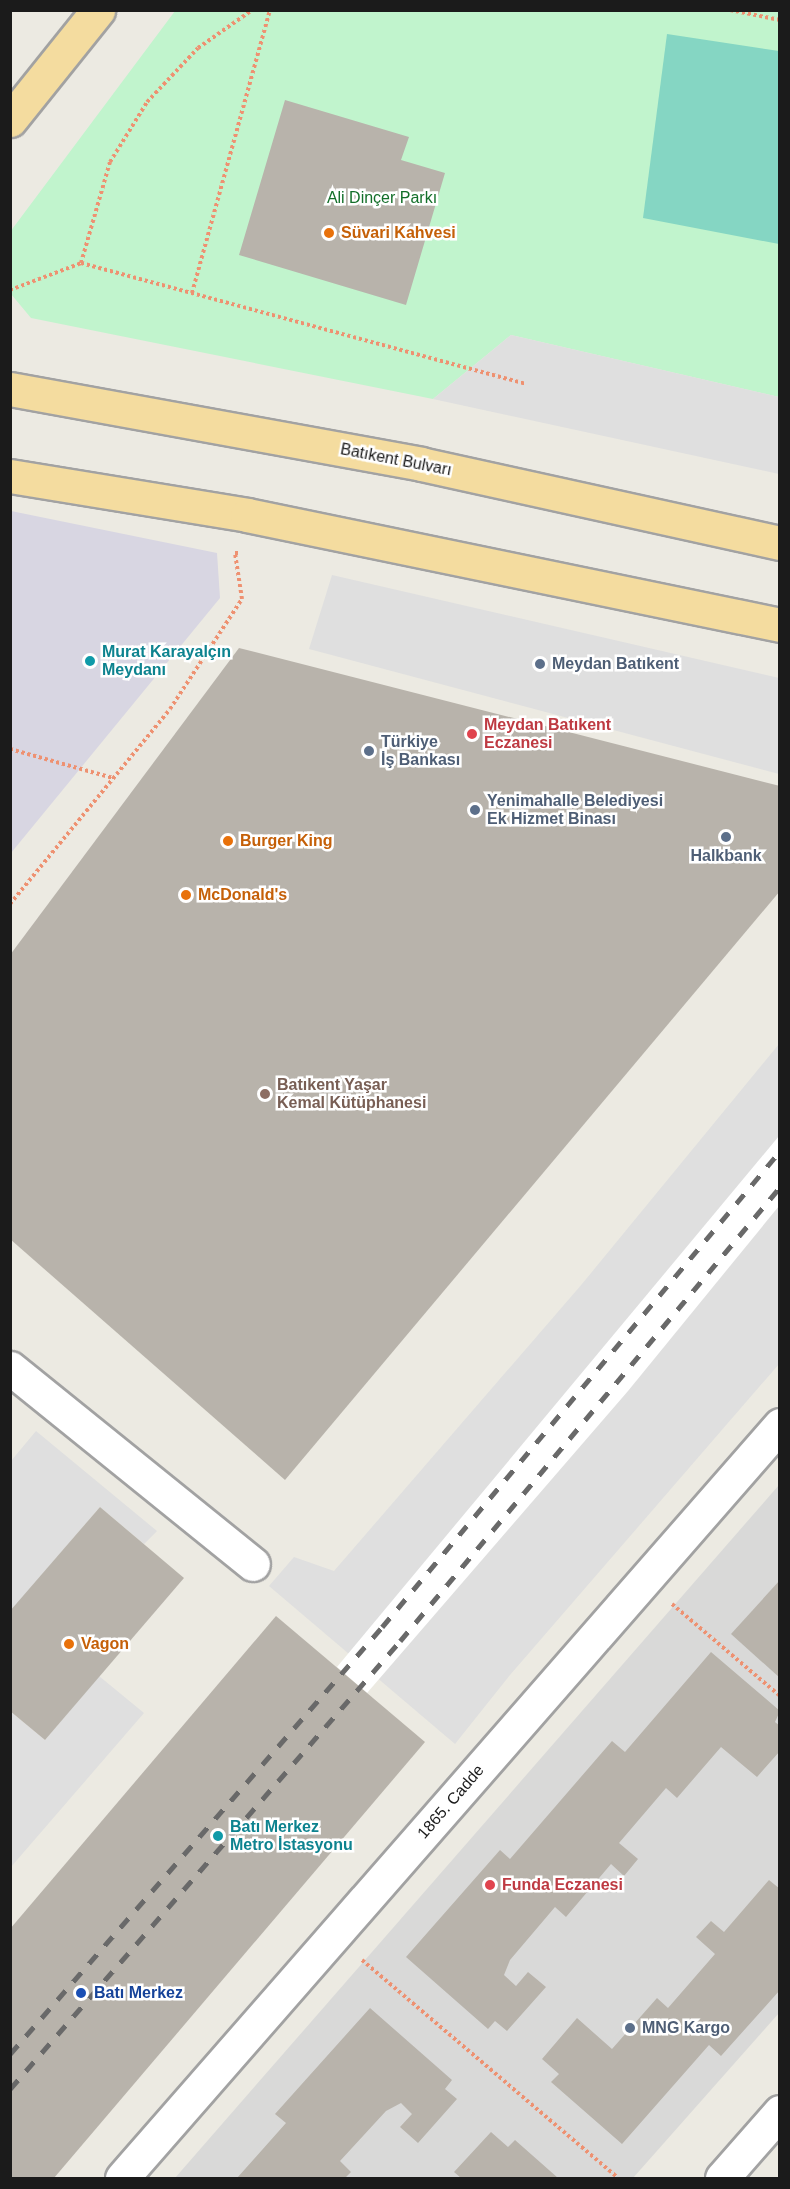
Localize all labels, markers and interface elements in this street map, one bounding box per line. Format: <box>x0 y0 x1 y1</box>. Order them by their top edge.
park label: Ali Dinçer Parkı <box>327 188 437 208</box>
place label: Süvari Kahvesi <box>341 223 456 243</box>
marker: Süvari Kahvesi <box>322 226 336 240</box>
street label: Batıkent Bulvarı <box>339 440 453 480</box>
place label: Murat Karayalçın Meydanı <box>102 642 231 680</box>
marker: Murat Karayalçın Meydanı <box>83 654 97 668</box>
place label: Meydan Batıkent <box>552 654 679 674</box>
marker: Meydan Batıkent <box>533 657 547 671</box>
place label: Meydan Batıkent Eczanesi <box>484 715 611 753</box>
marker: Meydan Batıkent Eczanesi <box>465 727 479 741</box>
place label: Türkiye İş Bankası <box>381 732 460 770</box>
marker: Türkiye İş Bankası <box>362 744 376 758</box>
place label: Yenimahalle Belediyesi Ek Hizmet Binası <box>487 791 663 829</box>
marker: Yenimahalle Belediyesi Ek Hizmet Binası <box>468 803 482 817</box>
marker: Halkbank <box>719 830 733 844</box>
place label: Burger King <box>240 831 332 851</box>
marker: Burger King <box>221 834 235 848</box>
place label: Halkbank <box>690 846 762 866</box>
place label: McDonald's <box>198 885 287 905</box>
marker: McDonald's <box>179 888 193 902</box>
place label: Batıkent Yaşar Kemal Kütüphanesi <box>277 1075 426 1113</box>
marker: Batıkent Yaşar Kemal Kütüphanesi <box>258 1087 272 1101</box>
place label: Vagon <box>81 1634 129 1654</box>
marker: Vagon <box>62 1637 76 1651</box>
street label: 1865. Cadde <box>414 1761 488 1843</box>
place label: Batı Merkez Metro İstasyonu <box>230 1817 353 1855</box>
marker: Batı Merkez Metro İstasyonu <box>211 1829 225 1843</box>
place label: Funda Eczanesi <box>502 1875 623 1895</box>
marker: Funda Eczanesi <box>483 1878 497 1892</box>
place label: Batı Merkez <box>94 1983 183 2003</box>
marker: Batı Merkez <box>72 1984 90 2002</box>
place label: MNG Kargo <box>642 2018 730 2038</box>
marker: MNG Kargo <box>623 2021 637 2035</box>

